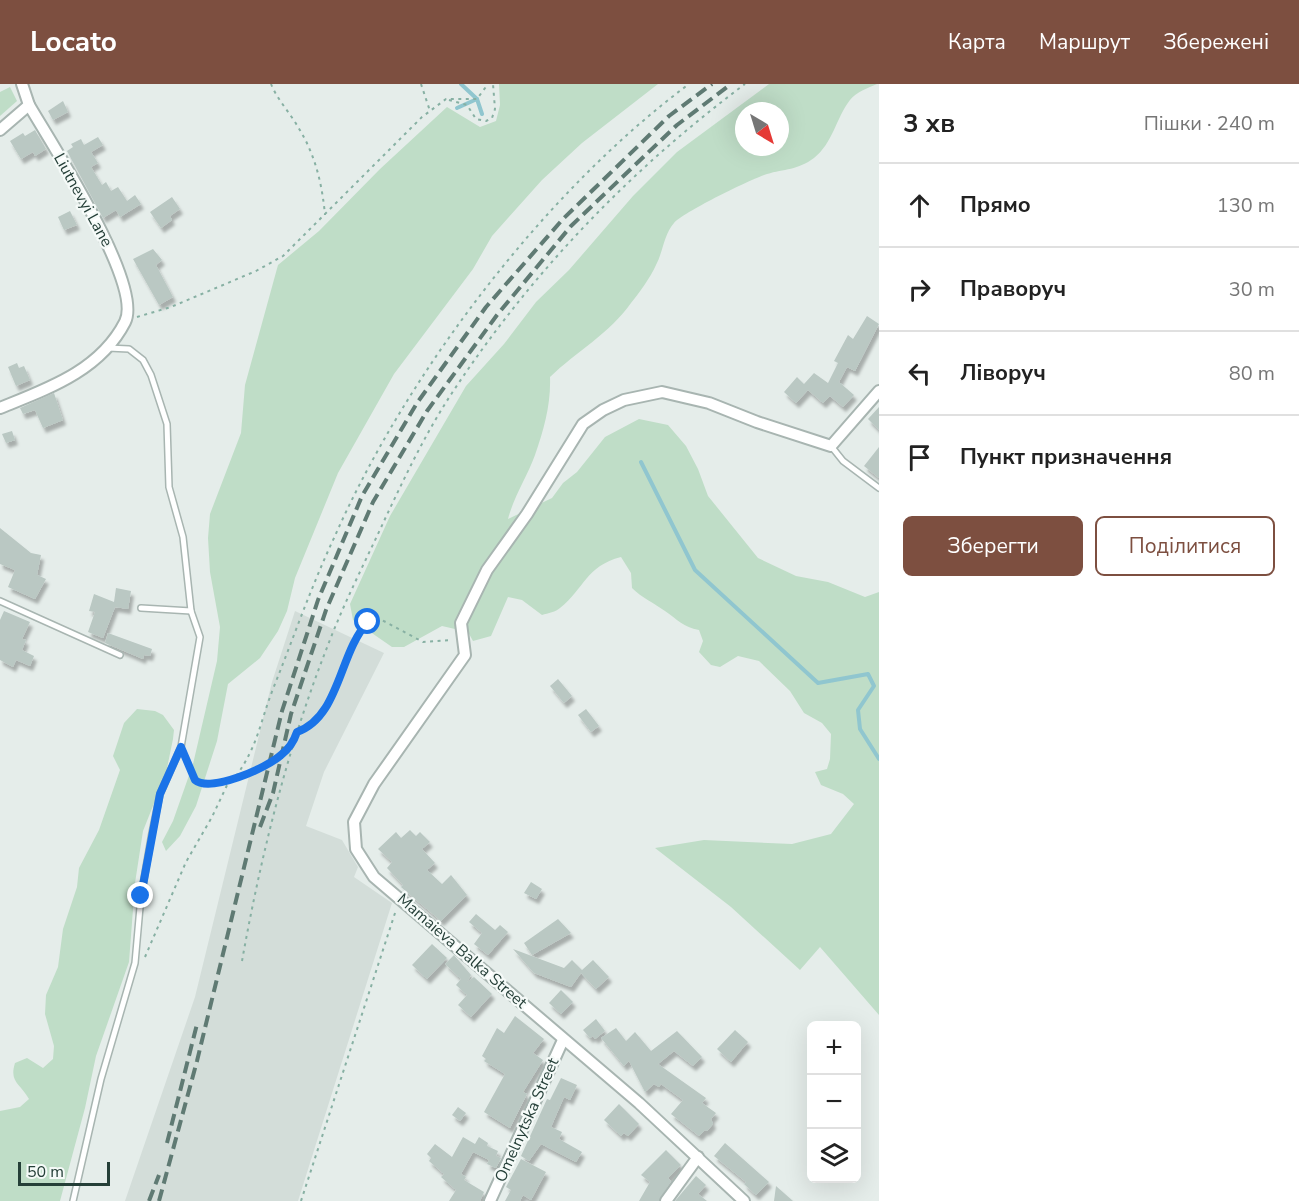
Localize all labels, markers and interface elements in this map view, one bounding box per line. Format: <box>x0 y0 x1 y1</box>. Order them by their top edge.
text: Locato <box>30 23 117 61</box>
text: Карта <box>948 28 1006 56</box>
text: Маршрут <box>1039 28 1130 56</box>
text: Збережені <box>1163 28 1269 56</box>
north arrow <box>735 102 789 156</box>
text: 3 хв <box>903 106 955 141</box>
text: Пішки · 240 m <box>1144 110 1275 137</box>
street label: Liutnevyi Lane <box>48 149 118 251</box>
icon: ahead <box>903 189 936 222</box>
text: Прямо <box>960 190 1031 220</box>
text: 130 m <box>1217 192 1275 219</box>
icon: right <box>903 273 936 306</box>
text: Праворуч <box>960 274 1066 304</box>
text: 30 m <box>1229 276 1275 303</box>
icon: left <box>903 357 936 390</box>
text: Ліворуч <box>960 358 1046 388</box>
text: 80 m <box>1229 360 1275 387</box>
icon: arrive <box>903 441 936 474</box>
text: Пункт призначення <box>960 442 1172 472</box>
button: Зберегти <box>903 516 1083 576</box>
button: Поділитися <box>1095 516 1275 576</box>
route start <box>354 608 380 634</box>
route end <box>127 882 153 908</box>
street label: Mamaieva Balka Street <box>392 888 532 1014</box>
map controls <box>807 1021 861 1183</box>
button: + <box>807 1021 861 1075</box>
street label: Omelnytska Street <box>490 1054 564 1186</box>
button: − <box>807 1075 861 1129</box>
button: layers <box>807 1129 861 1183</box>
scale bar <box>18 1159 110 1186</box>
text: 50 m <box>27 1161 64 1183</box>

